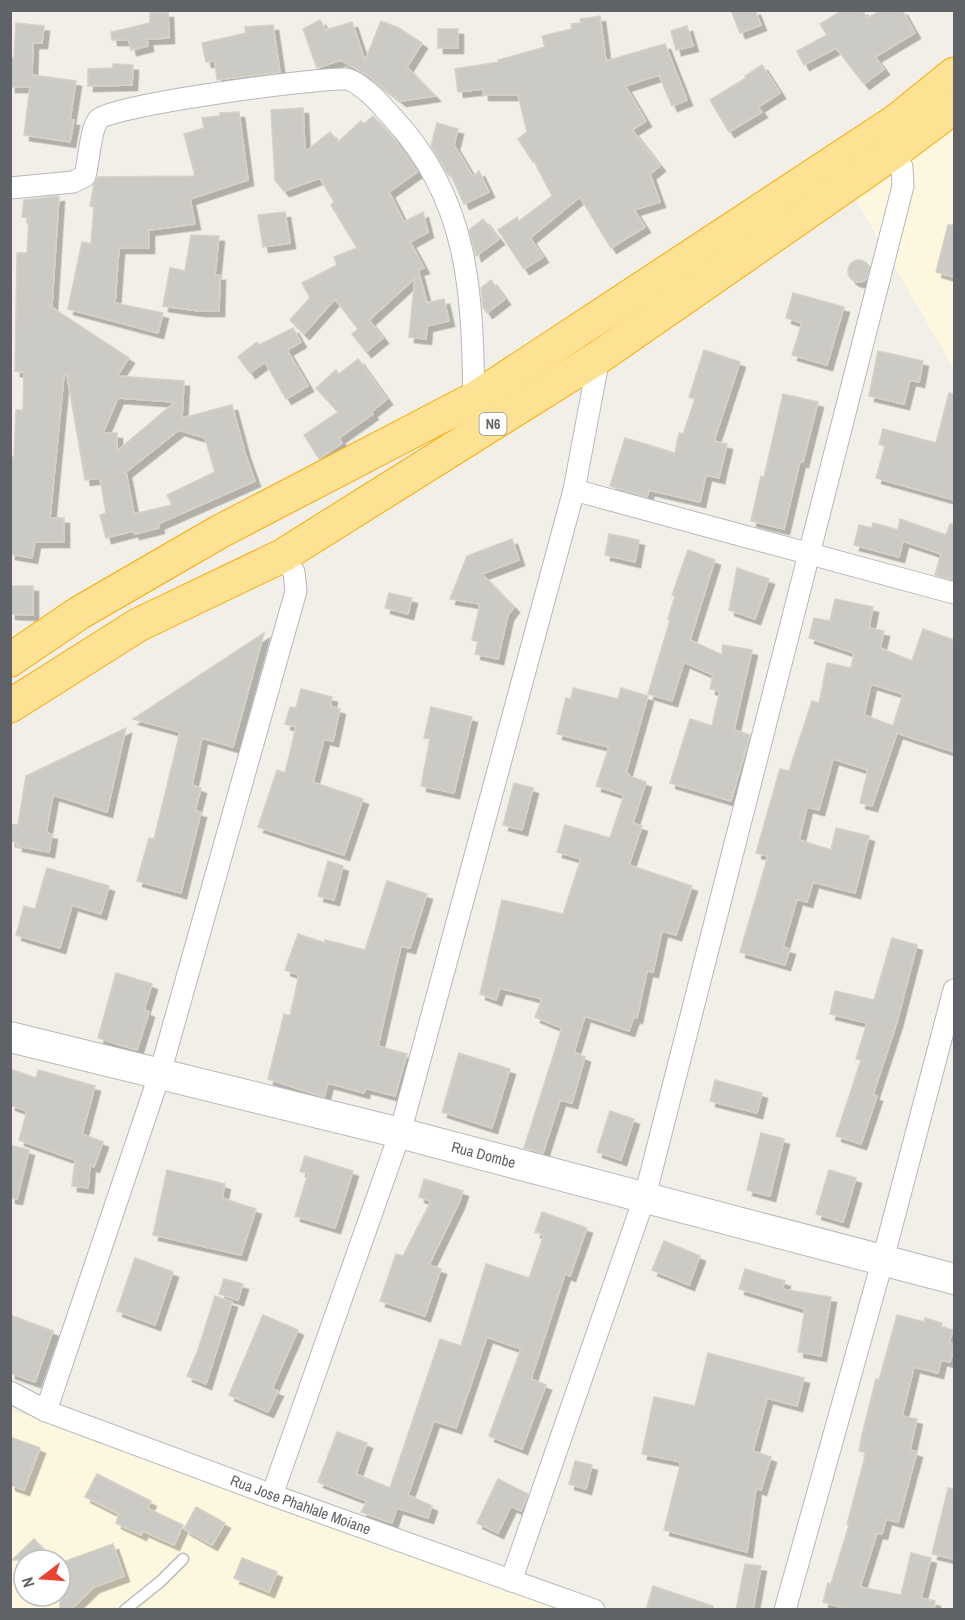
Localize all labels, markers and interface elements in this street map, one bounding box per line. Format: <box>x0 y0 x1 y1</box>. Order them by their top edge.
road number: N6 <box>480 413 506 435</box>
street label: Rua Dombe <box>449 1136 518 1173</box>
street label: Rua Jose Phahlale Moiane <box>228 1469 374 1539</box>
north arrow <box>12 1548 72 1608</box>
text: N <box>16 1575 40 1590</box>

